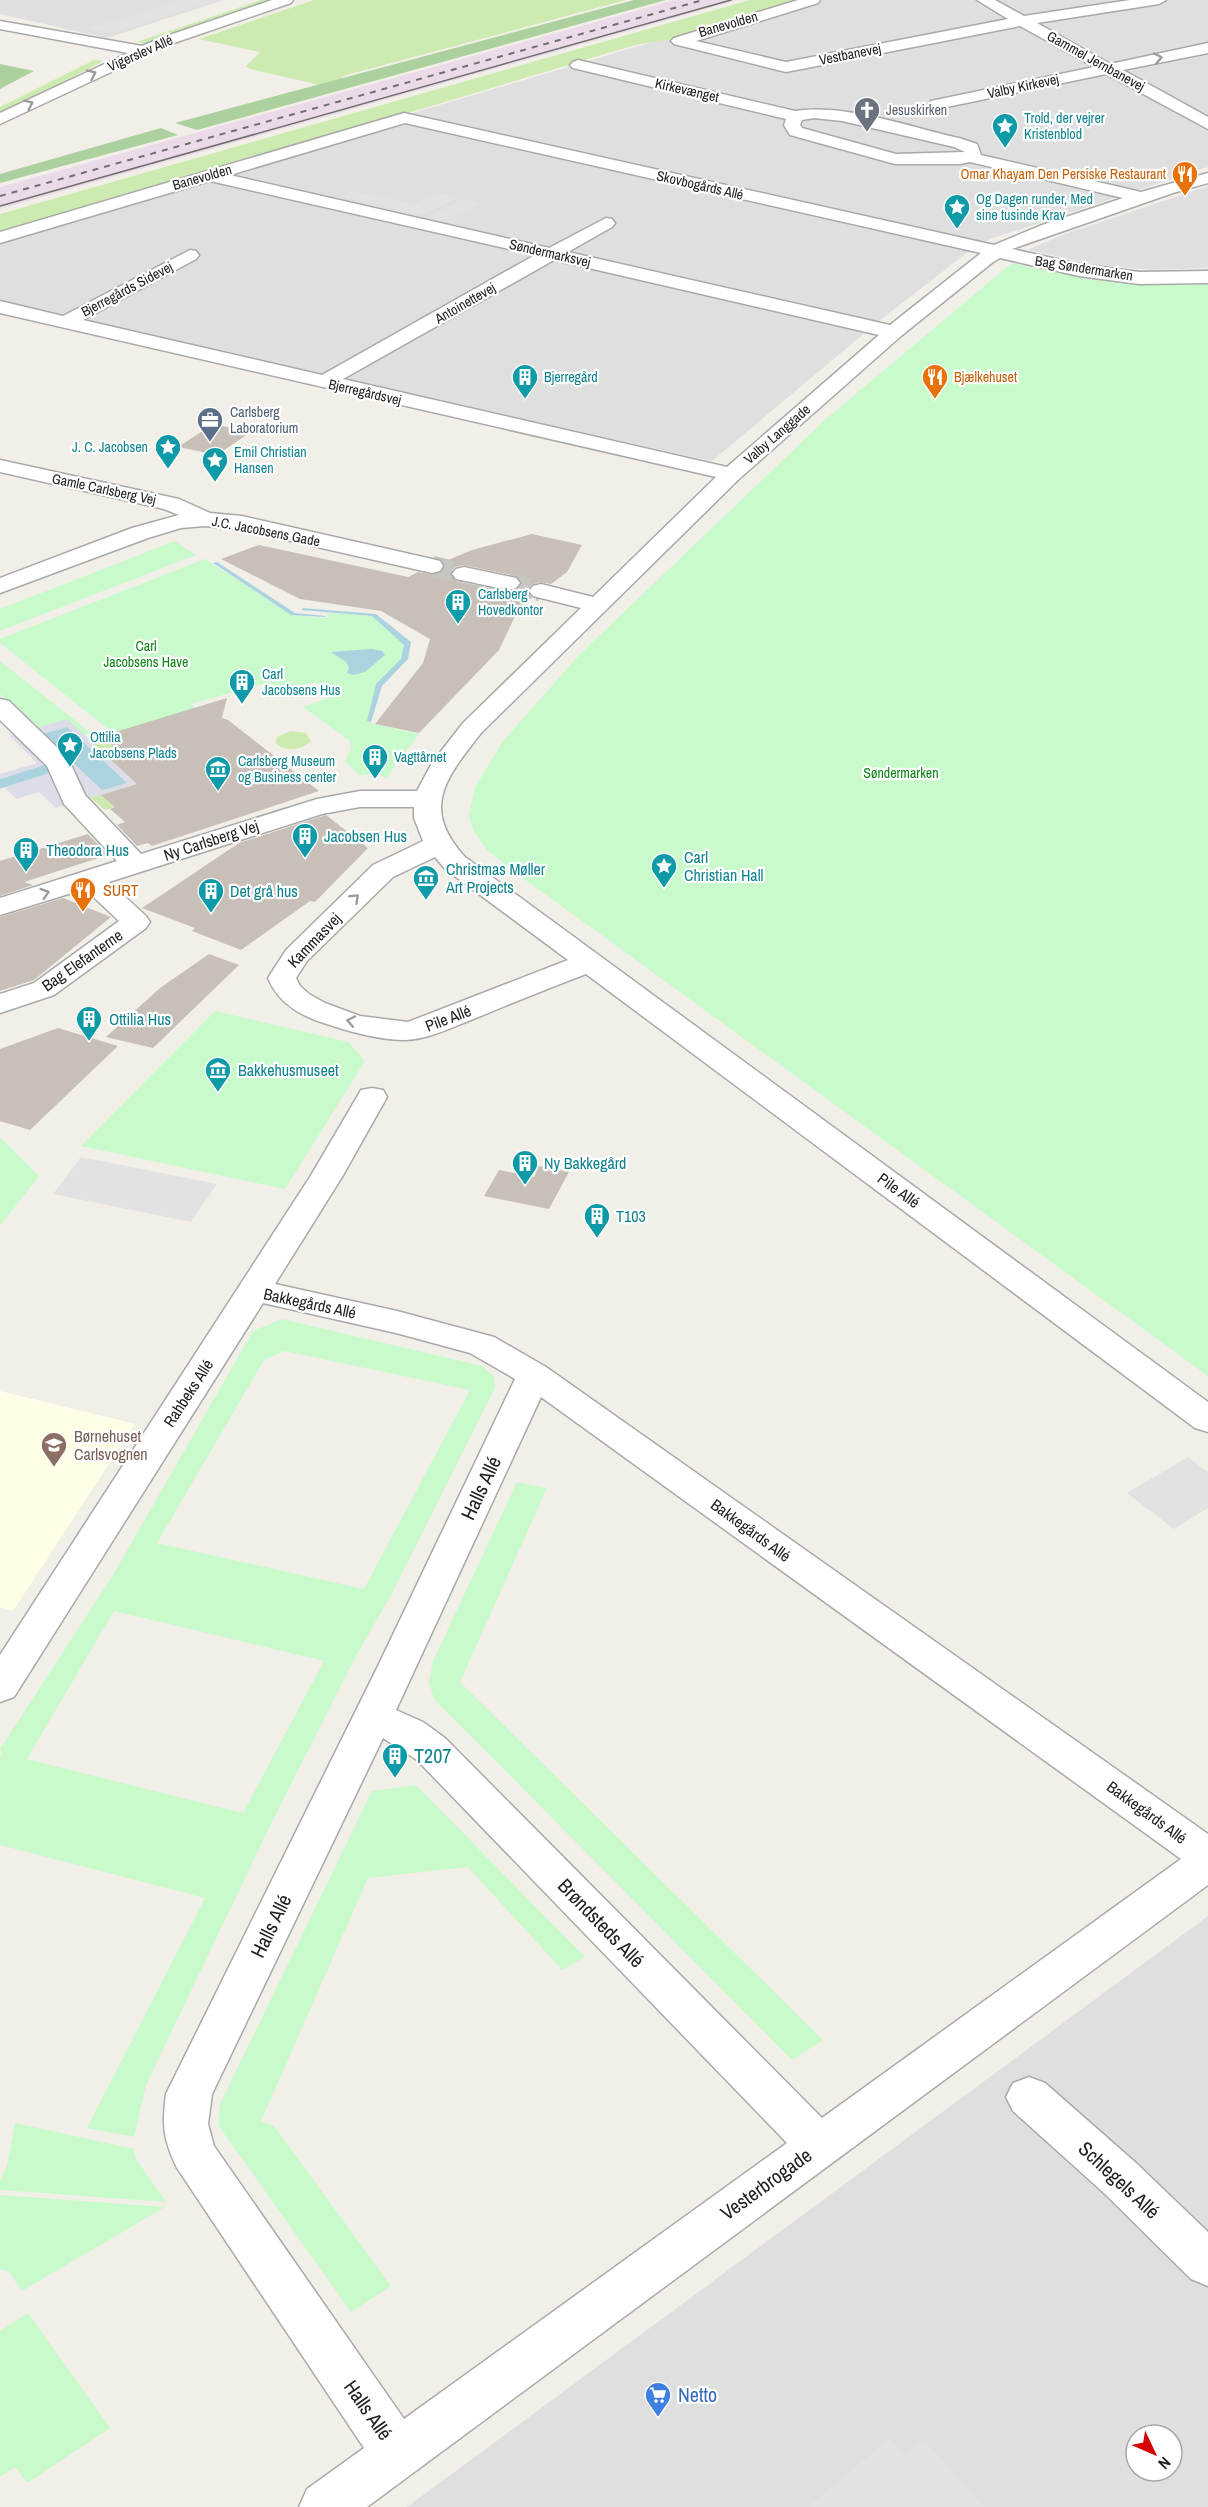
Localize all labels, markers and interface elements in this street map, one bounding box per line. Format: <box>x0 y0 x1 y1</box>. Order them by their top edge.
street label: Banevolden <box>696 7 760 41</box>
street label: Gammel Jernbanevej <box>1044 27 1148 95</box>
street label: Vigerslev Allé <box>105 31 175 75</box>
street label: Vestbanevej <box>818 39 882 69</box>
one-way arrow <box>1153 52 1163 65</box>
one-way arrow <box>86 70 97 82</box>
street label: Valby Kirkevej <box>986 70 1060 102</box>
street label: Kirkevænget <box>653 74 721 106</box>
church icon: Jesuskirken <box>852 95 882 133</box>
one-way arrow <box>23 100 34 112</box>
place label: Jesuskirken <box>886 101 947 119</box>
place label: Trold, der vejrer Kristenblod <box>1024 109 1105 143</box>
place icon: Trold, der vejrer Kristenblod <box>990 111 1020 149</box>
restaurant icon: Omar Khayam Den Persiske Restaurant <box>1170 159 1200 197</box>
street label: Banevolden <box>170 160 234 194</box>
place label: Omar Khayam Den Persiske Restaurant <box>961 165 1166 183</box>
street label: Skovbogårds Allé <box>655 166 745 204</box>
place label: Og Dagen runder, Med sine tusinde Krav <box>976 190 1093 224</box>
place icon: Og Dagen runder, Med sine tusinde Krav <box>942 192 972 230</box>
street label: Søndermarksvej <box>508 235 592 271</box>
street label: Bag Søndermarken <box>1034 251 1134 285</box>
street label: Bjerregårds Sidevej <box>78 257 176 321</box>
street label: Antoinettevej <box>431 278 499 328</box>
building icon: Bjerregård <box>510 362 540 400</box>
restaurant icon: Bjælkehuset <box>920 362 950 400</box>
place label: Bjerregård <box>544 368 598 386</box>
place label: Bjælkehuset <box>954 368 1017 386</box>
street label: Bjerregårdsvej <box>327 375 403 409</box>
street label: Valby Langgade <box>740 400 814 468</box>
place label: Carlsberg Laboratorium <box>230 403 298 437</box>
office icon: Carlsberg Laboratorium <box>195 405 225 443</box>
place icon: J. C. Jacobsen <box>153 432 183 470</box>
place label: J. C. Jacobsen <box>72 438 148 456</box>
place label: Emil Christian Hansen <box>234 443 307 477</box>
place icon: Emil Christian Hansen <box>200 445 230 483</box>
street label: Gamle Carlsberg Vej <box>50 469 158 509</box>
street label: J.C. Jacobsens Gade <box>210 512 322 550</box>
place label: Carlsberg Hovedkontor <box>478 585 543 619</box>
building icon: Carlsberg Hovedkontor <box>443 587 473 625</box>
park label: Carl Jacobsens Have <box>104 637 188 671</box>
place label: Carl Jacobsens Hus <box>262 665 341 699</box>
building icon: Carl Jacobsens Hus <box>227 667 257 705</box>
place label: Ottilia Jacobsens Plads <box>90 728 177 762</box>
place icon: Ottilia Jacobsens Plads <box>55 730 85 768</box>
building icon: Vagttårnet <box>360 742 390 780</box>
place label: Vagttårnet <box>394 748 446 766</box>
place label: Carlsberg Museum og Business center <box>238 752 336 786</box>
museum icon: Carlsberg Museum og Business center <box>203 754 233 792</box>
park label: Søndermarken <box>863 764 939 782</box>
street label: Ny Carlsberg Vej <box>161 814 261 866</box>
building icon: Jacobsen Hus <box>290 821 320 859</box>
place label: Jacobsen Hus <box>324 825 407 847</box>
building icon: Theodora Hus <box>11 835 41 873</box>
place label: Theodora Hus <box>46 839 129 861</box>
place label: Carl Christian Hall <box>684 846 764 886</box>
place icon: Carl Christian Hall <box>649 851 679 889</box>
place label: Christmas Møller Art Projects <box>445 858 546 898</box>
museum icon: Christmas Møller Art Projects <box>411 863 441 901</box>
restaurant icon: SURT <box>68 875 98 913</box>
building icon: Det grå hus <box>196 876 226 914</box>
place label: SURT <box>103 879 139 901</box>
place label: Det grå hus <box>230 880 298 902</box>
one-way arrow <box>39 888 50 900</box>
one-way arrow <box>349 894 359 905</box>
street label: Kammasvej <box>282 908 346 972</box>
street label: Bag Elefanterne <box>37 924 127 996</box>
street label: Pile Allé <box>422 999 474 1037</box>
building icon: Ottilia Hus <box>74 1004 104 1042</box>
place label: Ottilia Hus <box>109 1008 171 1030</box>
one-way arrow <box>347 1015 357 1028</box>
museum icon: Bakkehusmuseet <box>203 1055 233 1093</box>
place label: Bakkehusmuseet <box>238 1059 339 1081</box>
building icon: Ny Bakkegård <box>510 1148 540 1186</box>
place label: Ny Bakkegård <box>544 1152 626 1174</box>
street label: Pile Allé <box>873 1167 925 1213</box>
building icon: T103 <box>582 1201 612 1239</box>
place label: T103 <box>616 1205 646 1227</box>
street label: Bakkegårds Allé <box>262 1282 358 1324</box>
street label: Rahbeks Allé <box>158 1355 218 1431</box>
place label: Børnehuset Carlsvognen <box>74 1425 148 1465</box>
school or university icon: Børnehuset Carlsvognen <box>39 1430 69 1468</box>
street label: Halls Allé <box>454 1452 507 1524</box>
street label: Bakkegårds Allé <box>706 1493 796 1567</box>
building icon: T207 <box>380 1741 410 1779</box>
place label: T207 <box>414 1742 451 1769</box>
street label: Bakkegårds Allé <box>1102 1775 1192 1849</box>
street label: Brøndsteds Allé <box>552 1872 651 1973</box>
street label: Halls Allé <box>244 1890 297 1962</box>
street label: Schlegels Allé <box>1073 2135 1166 2224</box>
street label: Vesterbrogade <box>715 2141 817 2226</box>
street label: Halls Allé <box>338 2374 399 2445</box>
supermarket icon: Netto <box>643 2380 673 2418</box>
place label: Netto <box>678 2381 717 2408</box>
north arrow <box>1124 2423 1184 2483</box>
text: N <box>1154 2452 1176 2474</box>

